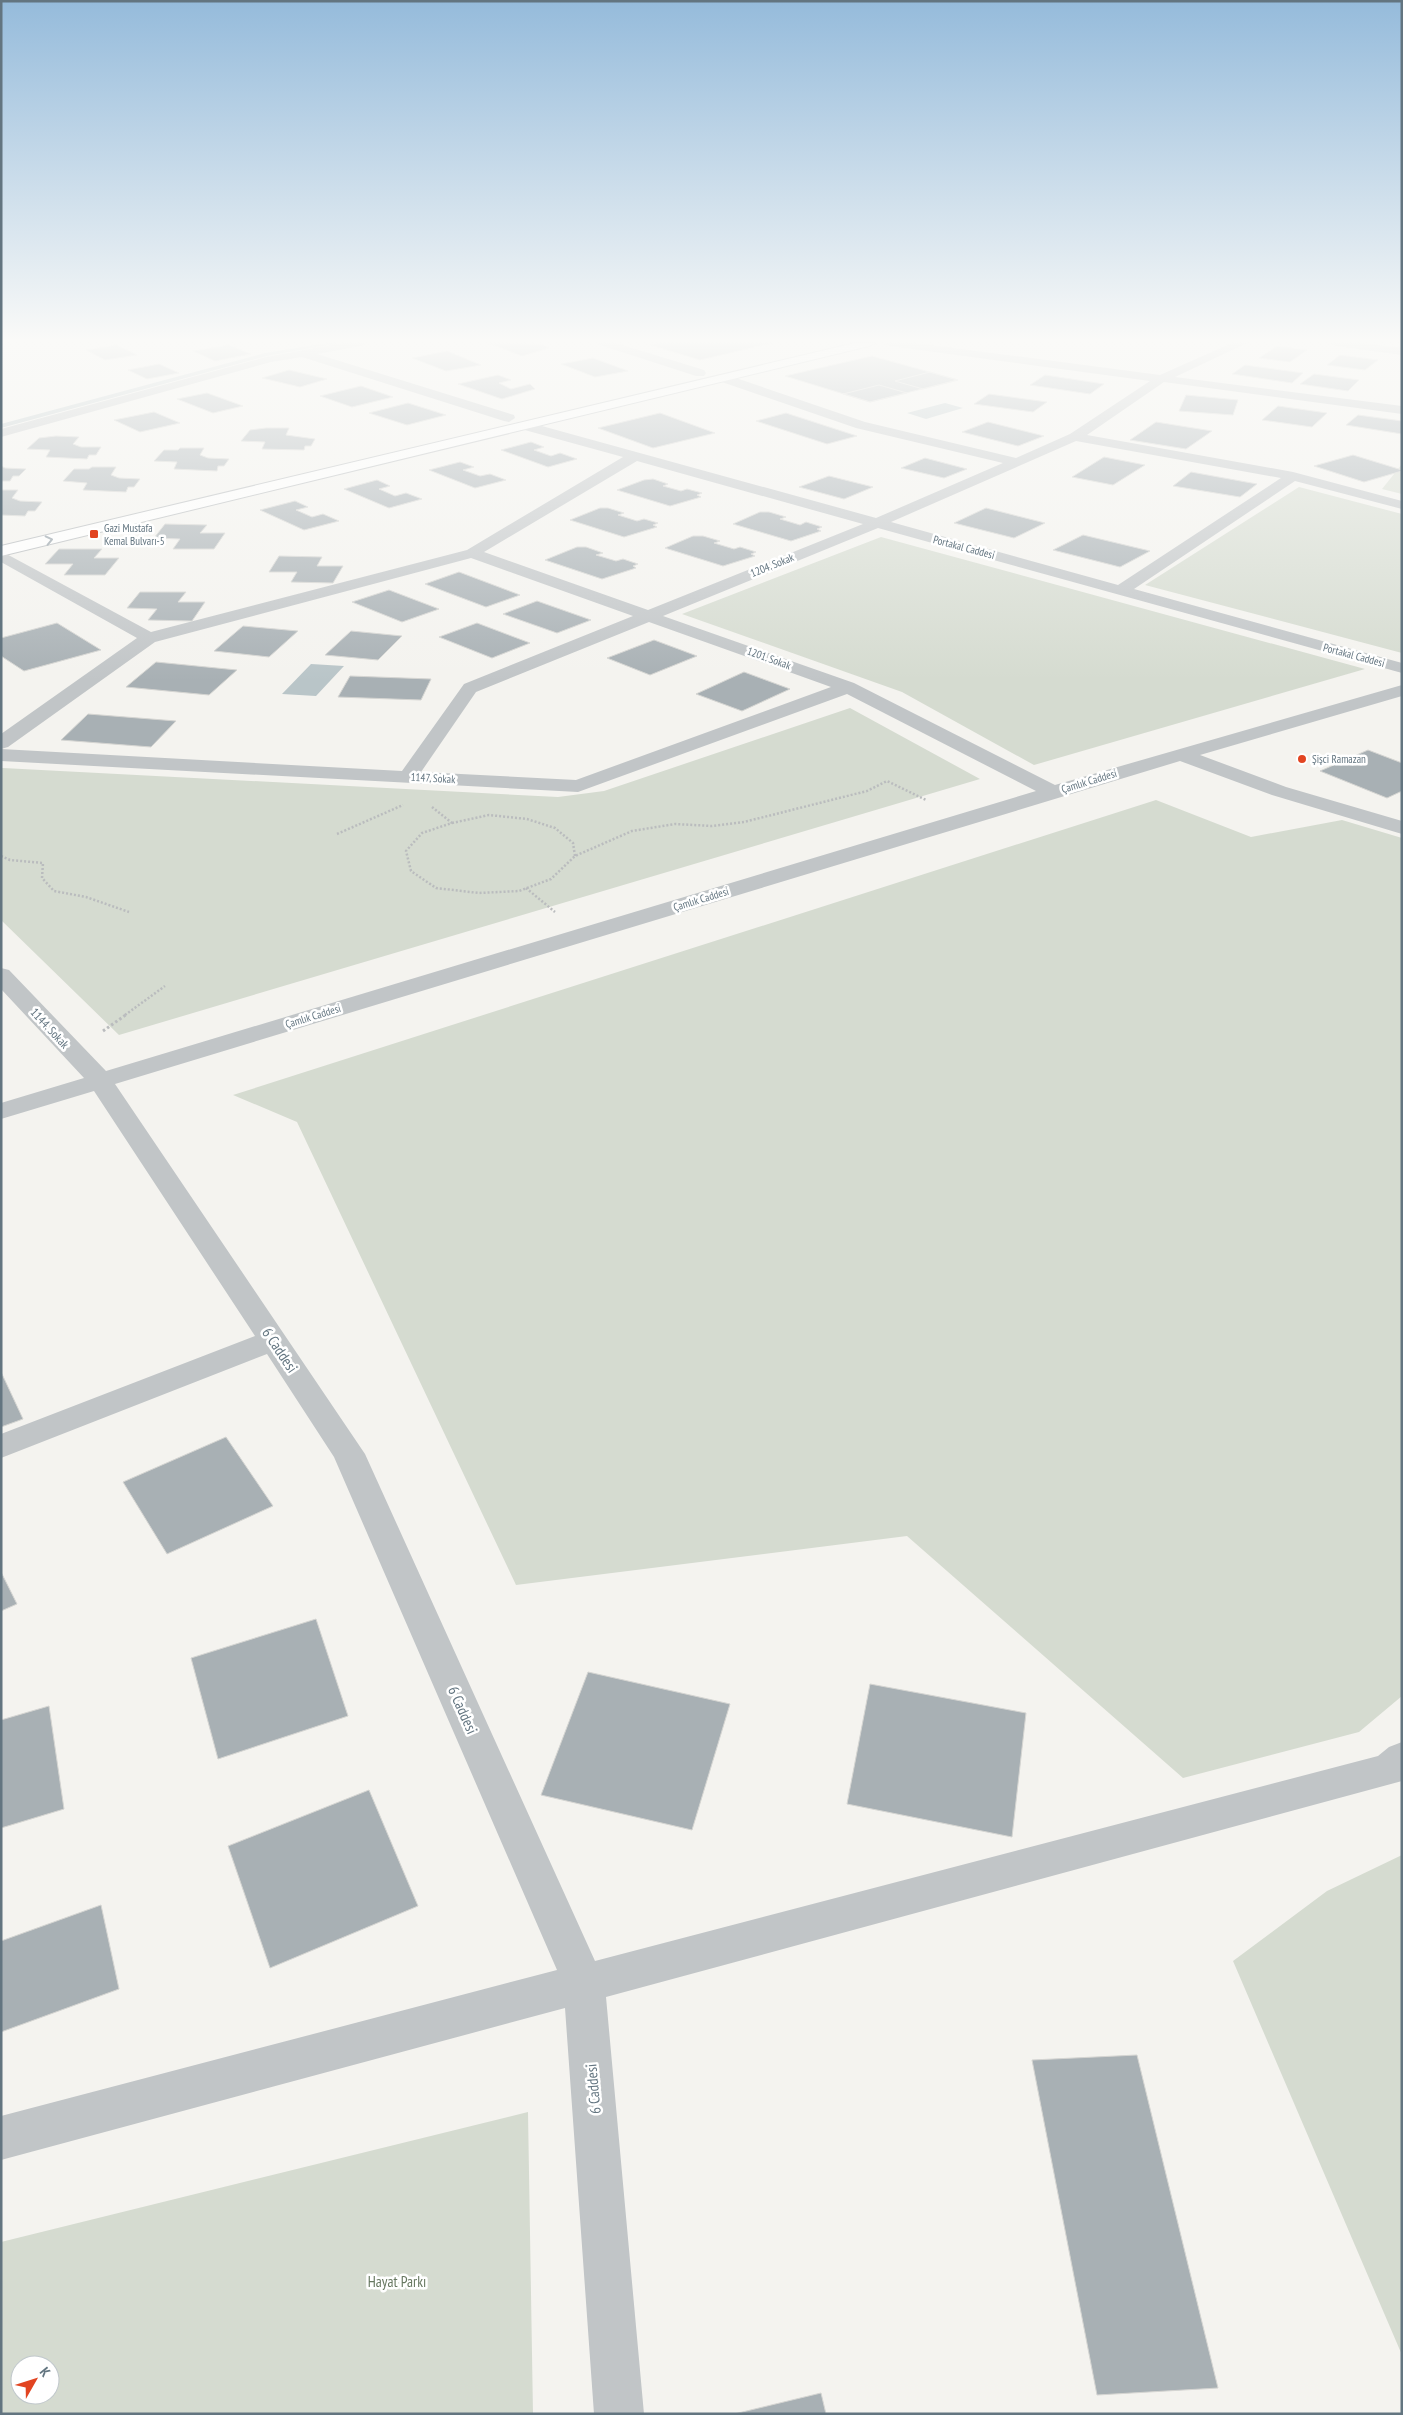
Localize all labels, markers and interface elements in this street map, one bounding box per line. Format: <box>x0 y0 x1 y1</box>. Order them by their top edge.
place label: Gazi Mustafa Kemal Bulvarı-5 <box>104 521 165 548</box>
marker: Gazi Mustafa Kemal Bulvarı-5 <box>88 528 100 540</box>
street label: Portakal Caddesi <box>932 532 996 562</box>
one-way arrow <box>44 535 53 546</box>
street label: 1204. Sokak <box>748 550 797 580</box>
street label: Portakal Caddesi <box>1322 640 1386 670</box>
street label: 1201. Sokak <box>745 644 794 673</box>
place label: Şişci Ramazan <box>1312 752 1366 766</box>
marker: Şişci Ramazan <box>1296 753 1308 765</box>
street label: Çamlık Caddesi <box>1060 766 1118 796</box>
street label: 1147. Sokak <box>410 770 456 786</box>
street label: Çamlık Caddesi <box>672 884 730 914</box>
street label: Çamlık Caddesi <box>284 1001 342 1031</box>
street label: 1144. Sokak <box>27 1005 73 1052</box>
street label: 6 Caddesi <box>258 1324 302 1376</box>
street label: 6 Caddesi <box>444 1683 482 1737</box>
street label: 6 Caddesi <box>581 2063 605 2115</box>
park label: Hayat Parkı <box>368 2272 426 2291</box>
north arrow <box>10 2355 60 2405</box>
text: K <box>36 2363 55 2381</box>

